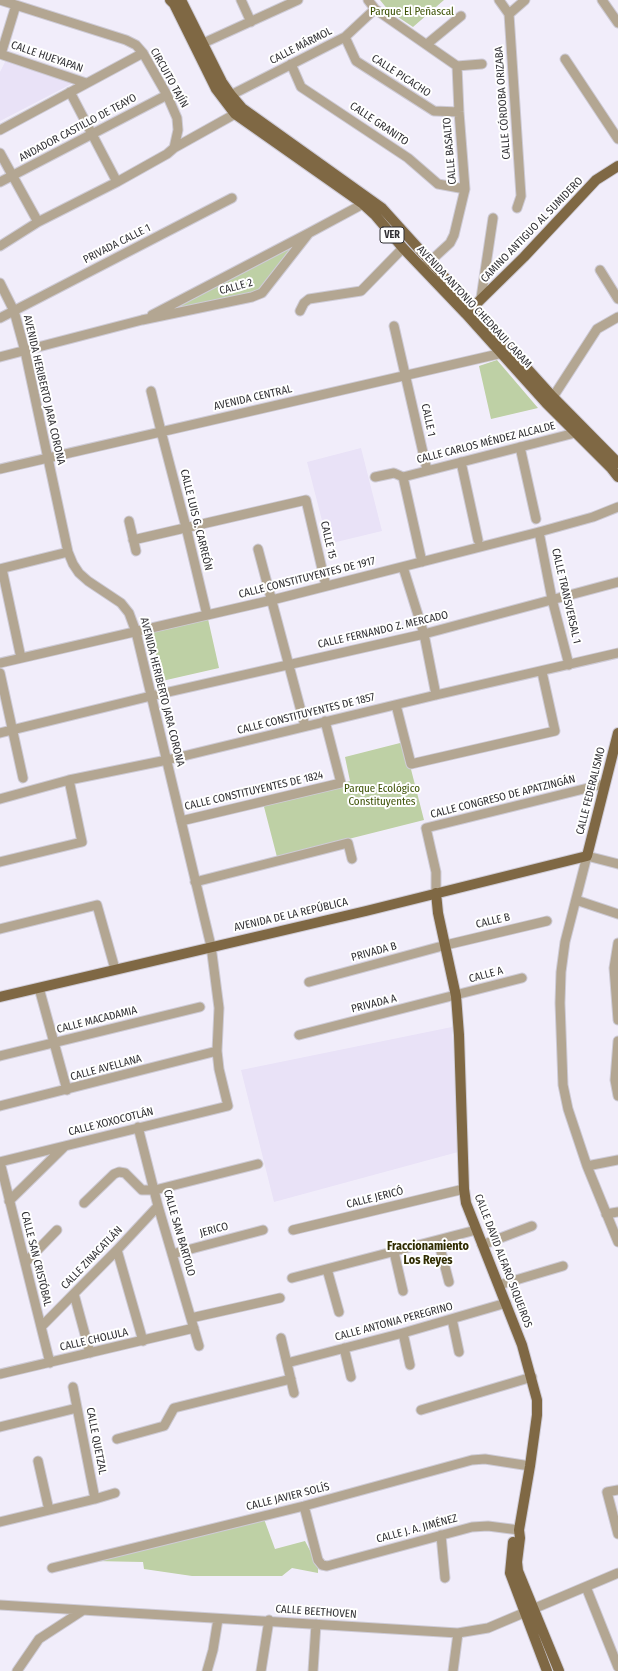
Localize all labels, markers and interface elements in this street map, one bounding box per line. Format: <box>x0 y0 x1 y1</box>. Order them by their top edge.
park label: Parque El Peñascal <box>370 5 454 19</box>
street label: CALLE MÁRMOL <box>268 25 334 67</box>
street label: CALLE HUEYAPAN <box>9 38 85 76</box>
street label: CIRCUITO TAJÍN <box>147 46 191 110</box>
street label: CALLE CÓRDOBA ORIZABA <box>492 46 514 160</box>
street label: CALLE PICACHO <box>369 52 433 100</box>
street label: ANDADOR CASTILLO DE TEAYO <box>17 91 139 165</box>
street label: CALLE GRANITO <box>347 99 411 149</box>
street label: CALLE BASALTO <box>440 117 460 185</box>
street label: CAMINO ANTIGUO AL SUMIDERO <box>478 175 586 285</box>
street label: PRIVADA CALLE 1 <box>81 221 153 267</box>
road number: VER <box>380 227 404 243</box>
street label: AVENIDA ANTONIO CHEDRAUI CARAM <box>414 243 534 371</box>
street label: CALLE 2 <box>218 276 254 298</box>
street label: AVENIDA HERIBERTO JARA CORONA <box>20 314 68 466</box>
street label: AVENIDA CENTRAL <box>213 383 293 413</box>
street label: CALLE 1 <box>418 402 438 438</box>
street label: CALLE CARLOS MÉNDEZ ALCALDE <box>415 419 557 467</box>
street label: CALLE LUIS G. CARREÓN <box>177 468 215 572</box>
street label: CALLE 15 <box>317 520 339 560</box>
street label: CALLE TRANSVERSAL 1 <box>549 547 583 645</box>
street label: CALLE CONSTITUYENTES DE 1917 <box>237 555 377 601</box>
street label: CALLE FERNANDO Z. MERCADO <box>316 609 450 651</box>
street label: AVENIDA HERIBERTO JARA CORONA <box>137 616 187 768</box>
street label: CALLE CONSTITUYENTES DE 1857 <box>236 691 376 737</box>
street label: CALLE FEDERALISMO <box>574 746 608 836</box>
street label: CALLE CONSTITUYENTES DE 1824 <box>183 769 325 813</box>
street label: CALLE CONGRESO DE APATZINGÁN <box>429 773 577 821</box>
park label: Parque Ecológico Constituyentes <box>344 782 420 808</box>
street label: AVENIDA DE LA REPÚBLICA <box>233 895 349 935</box>
street label: CALLE B <box>475 911 511 931</box>
street label: PRIVADA B <box>350 940 398 964</box>
street label: CALLE A <box>468 964 504 986</box>
street label: PRIVADA A <box>350 992 398 1016</box>
street label: CALLE MACADAMIA <box>55 1004 139 1036</box>
street label: CALLE AVELLANA <box>69 1052 143 1084</box>
street label: CALLE XOXOCOTLÁN <box>67 1105 155 1139</box>
street label: CALLE JERICÓ <box>345 1185 405 1211</box>
street label: CALLE SAN BARTOLO <box>160 1188 198 1278</box>
street label: CALLE DAVID ALFARO SIQUEIROS <box>471 1192 535 1330</box>
street label: CALLE SAN CRISTÓBAL <box>18 1210 54 1308</box>
street label: JERICO <box>198 1220 230 1240</box>
street label: CALLE ZINACATLÁN <box>59 1224 125 1292</box>
district label: Fraccionamiento Los Reyes <box>387 1240 469 1268</box>
street label: CALLE ANTONIA PEREGRINO <box>334 1300 454 1344</box>
street label: CALLE CHOLULA <box>59 1326 129 1354</box>
street label: CALLE QUETZAL <box>83 1406 109 1476</box>
street label: CALLE JAVIER SOLÍS <box>245 1480 331 1514</box>
street label: CALLE J. A. JIMÉNEZ <box>375 1512 459 1546</box>
street label: CALLE BEETHOVEN <box>275 1603 357 1621</box>

